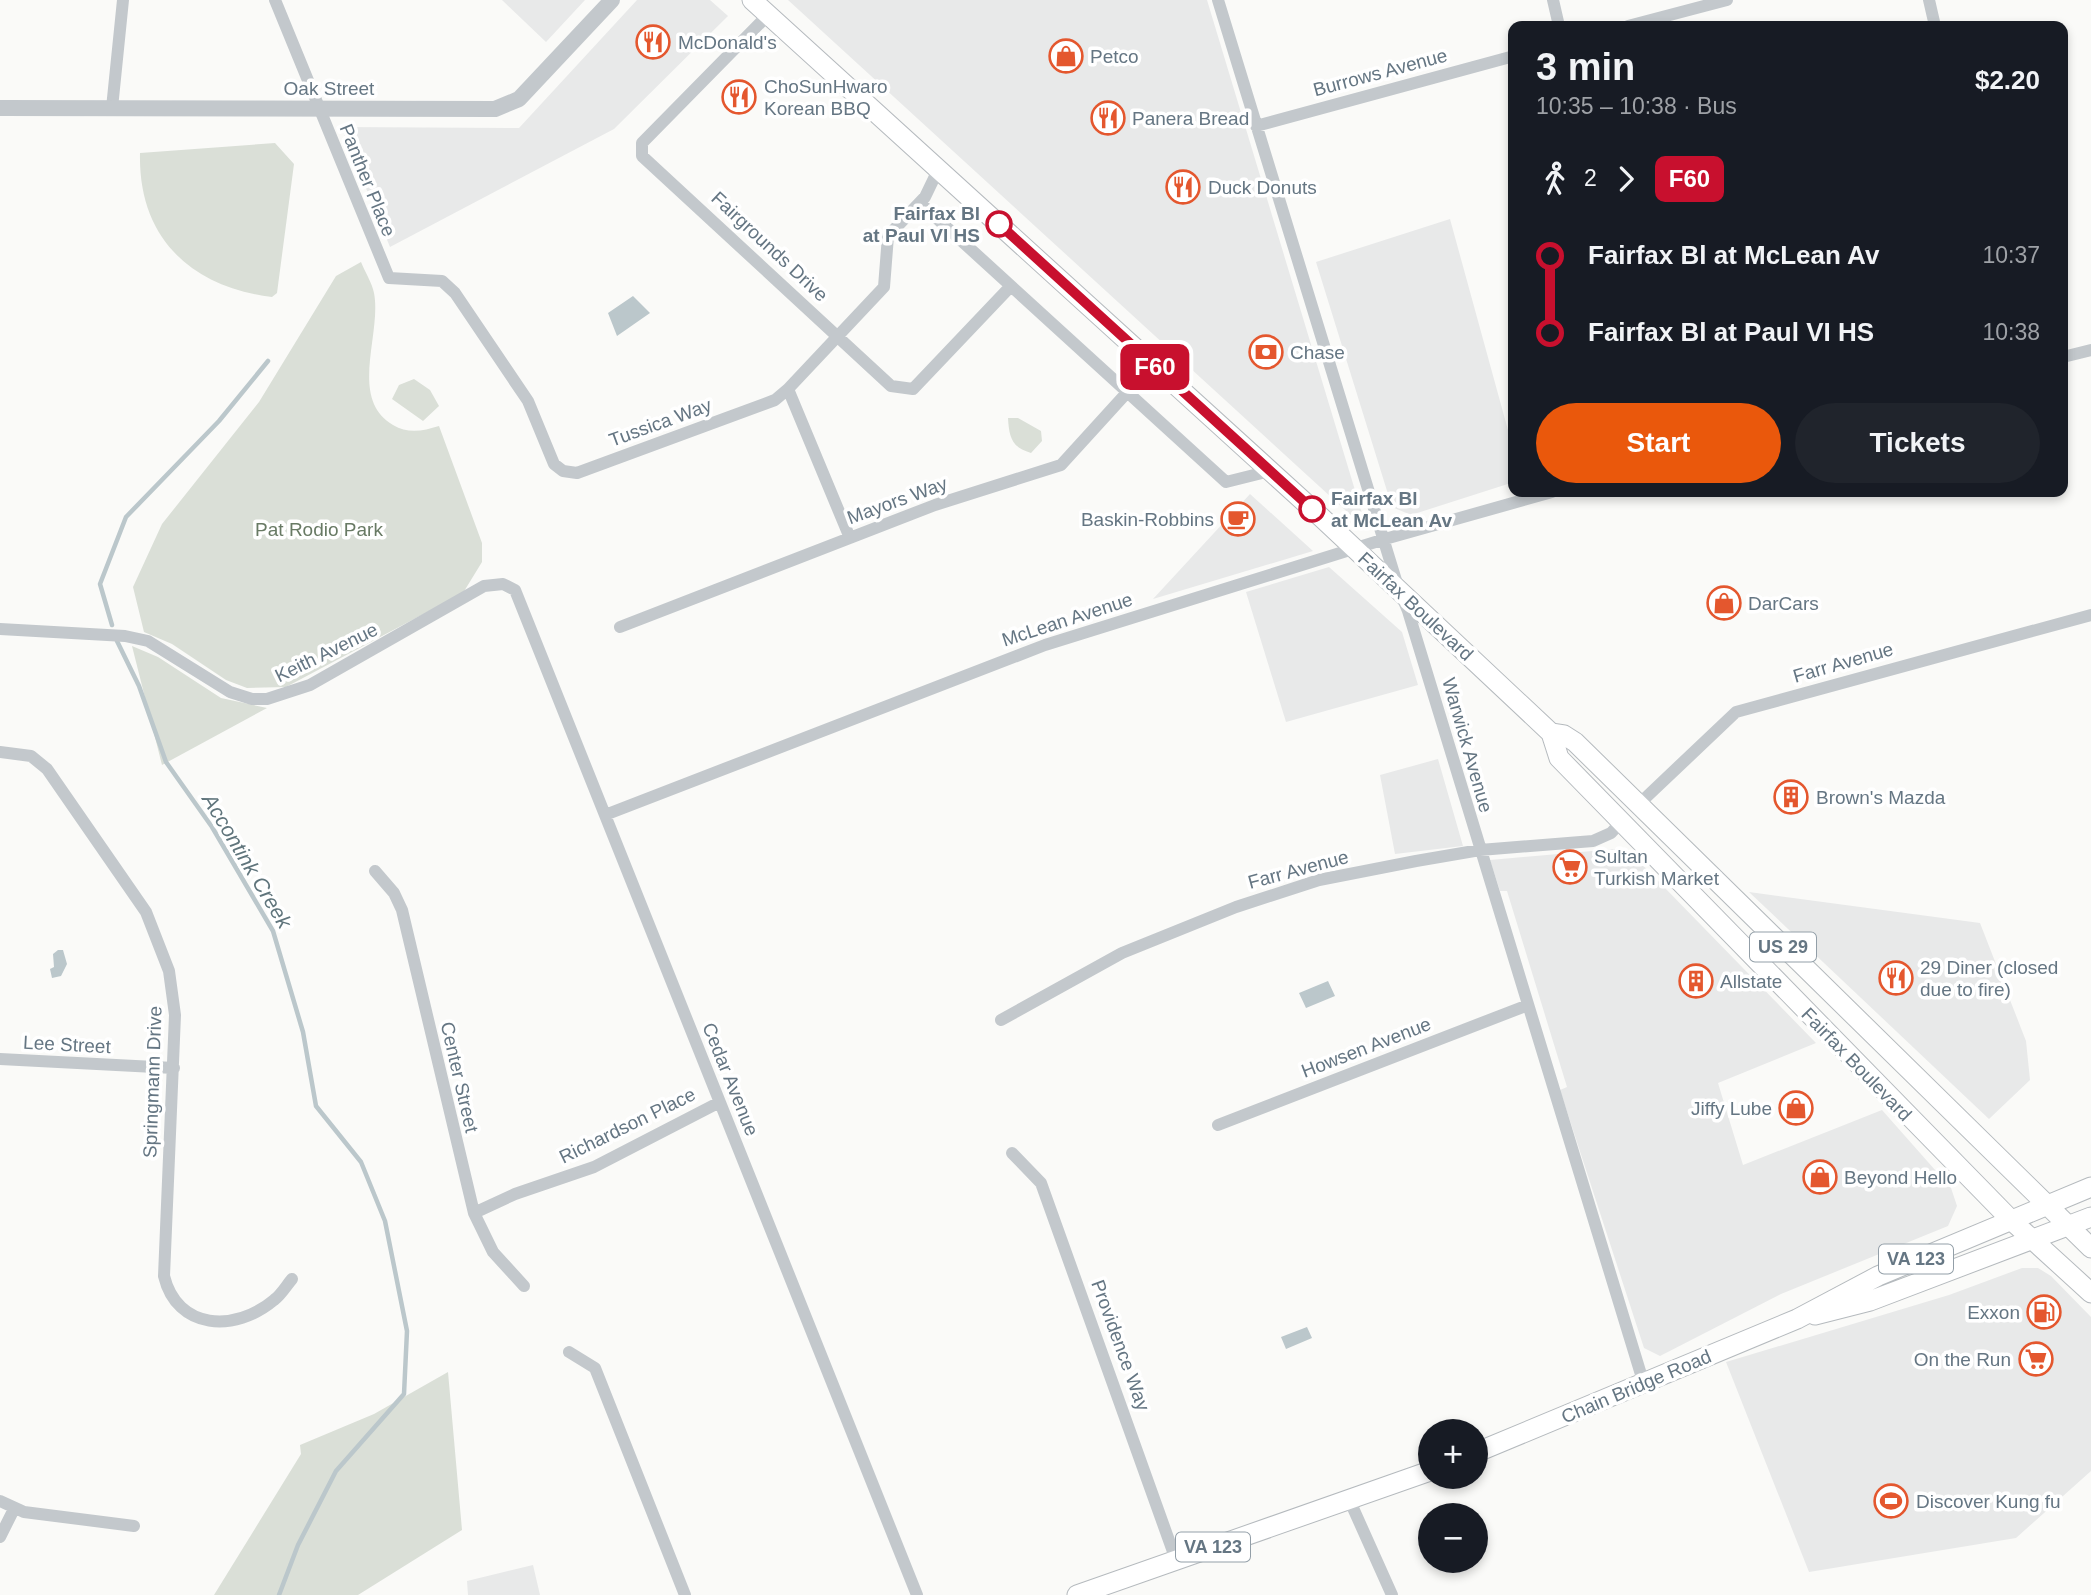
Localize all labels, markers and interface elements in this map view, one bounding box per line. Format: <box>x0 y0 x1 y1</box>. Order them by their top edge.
restaurant icon: McDonald's <box>634 23 672 61</box>
place label: McDonald's <box>678 32 777 53</box>
shop icon: Petco <box>1047 37 1085 75</box>
street label: Burrows Avenue <box>1311 44 1450 100</box>
place label: Petco <box>1090 46 1139 67</box>
text: 3 min <box>1536 46 1635 88</box>
text: $2.20 <box>1975 65 2040 95</box>
place label: ChoSunHwaro Korean BBQ <box>764 76 888 119</box>
street label: Oak Street <box>284 78 375 99</box>
restaurant icon: ChoSunHwaro Korean BBQ <box>720 78 758 116</box>
text: 10:35 – 10:38 · Bus <box>1536 93 1737 119</box>
restaurant icon: Panera Bread <box>1089 99 1127 137</box>
place label: Panera Bread <box>1132 108 1249 129</box>
street label: Panther Place <box>335 121 400 239</box>
icon: walk <box>1536 160 1574 198</box>
icon: forward <box>1607 160 1645 198</box>
text: 2 <box>1584 165 1597 191</box>
text: F60 <box>1669 165 1710 192</box>
restaurant icon: Duck Donuts <box>1164 168 1202 206</box>
place label: Duck Donuts <box>1208 177 1317 198</box>
street label: Fairgrounds Drive <box>707 187 832 306</box>
place label: Fairfax Bl at Paul VI HS <box>863 203 980 246</box>
marker: Fairfax Bl at Paul VI HS <box>986 211 1012 237</box>
text: Fairfax Bl at McLean Av <box>1588 240 1879 270</box>
text: 10:37 <box>1982 242 2040 268</box>
text: Fairfax Bl at Paul VI HS <box>1588 317 1874 347</box>
text: 10:38 <box>1982 319 2040 345</box>
bank icon: Chase <box>1247 333 1285 371</box>
place label: Chase <box>1290 342 1345 363</box>
line badge: F60 <box>1115 344 1195 390</box>
text: F60 <box>1134 353 1176 380</box>
street label: Tussica Way <box>606 394 715 451</box>
button: Start <box>1536 403 1781 483</box>
button: Tickets <box>1795 403 2040 483</box>
street label: Mayors Way <box>844 473 950 528</box>
place label: Fairfax Bl at McLean Av <box>1331 488 1453 531</box>
marker: Fairfax Bl at McLean Av <box>1299 496 1325 522</box>
cafe icon: Baskin-Robbins <box>1219 500 1257 538</box>
place label: Baskin-Robbins <box>1081 509 1214 530</box>
park label: Pat Rodio Park <box>255 519 383 540</box>
street label: Fairfax Boulevard <box>1354 548 1477 665</box>
shop icon: DarCars <box>1705 584 1743 622</box>
street label: McLean Avenue <box>999 588 1135 650</box>
place label: DarCars <box>1748 593 1819 614</box>
street label: Keith Avenue <box>271 619 381 686</box>
street label: Farr Avenue <box>1791 638 1896 687</box>
street label: Warwick Avenue <box>1438 675 1497 815</box>
building icon: Brown's Mazda <box>1772 778 1810 816</box>
place label: Brown's Mazda <box>1816 787 1946 808</box>
water label: Accontink Creek <box>197 788 297 933</box>
street label: Farr Avenue <box>1246 846 1351 893</box>
place label: Sultan Turkish Market <box>1594 846 1720 889</box>
supermarket icon: Sultan Turkish Market <box>1551 848 1589 886</box>
road number: US 29 <box>1750 932 1816 962</box>
place label: 29 Diner (closed due to fire) <box>1920 957 2058 1000</box>
restaurant icon: 29 Diner (closed due to fire) <box>1877 959 1915 997</box>
building icon: Allstate <box>1677 962 1715 1000</box>
place label: Allstate <box>1720 971 1782 992</box>
street label: Fairfax Boulevard <box>1797 1003 1916 1125</box>
street label: Springmann Drive <box>139 1006 166 1158</box>
street label: Howsen Avenue <box>1298 1013 1434 1082</box>
street label: Center Street <box>437 1020 483 1135</box>
street label: Cedar Avenue <box>698 1020 763 1139</box>
street label: Lee Street <box>23 1032 112 1057</box>
street label: Richardson Place <box>556 1083 699 1168</box>
shop icon: Jiffy Lube <box>1777 1089 1815 1127</box>
place label: Jiffy Lube <box>1691 1098 1772 1119</box>
shop icon: Beyond Hello <box>1801 1158 1839 1196</box>
place label: Beyond Hello <box>1844 1167 1957 1188</box>
road number: VA 123 <box>1879 1244 1953 1274</box>
street label: Providence Way <box>1087 1277 1154 1414</box>
fuel station icon: Exxon <box>2025 1293 2063 1331</box>
place label: Exxon <box>1967 1302 2020 1323</box>
supermarket icon: On the Run <box>2017 1340 2055 1378</box>
street label: Chain Bridge Road <box>1558 1345 1714 1427</box>
place label: On the Run <box>1914 1349 2011 1370</box>
map controls <box>1418 1419 1488 1573</box>
button: + <box>1418 1419 1488 1489</box>
sports icon: Discover Kung fu <box>1872 1482 1910 1520</box>
place label: Discover Kung fu <box>1916 1491 2061 1512</box>
button: − <box>1418 1503 1488 1573</box>
road number: VA 123 <box>1176 1532 1250 1562</box>

